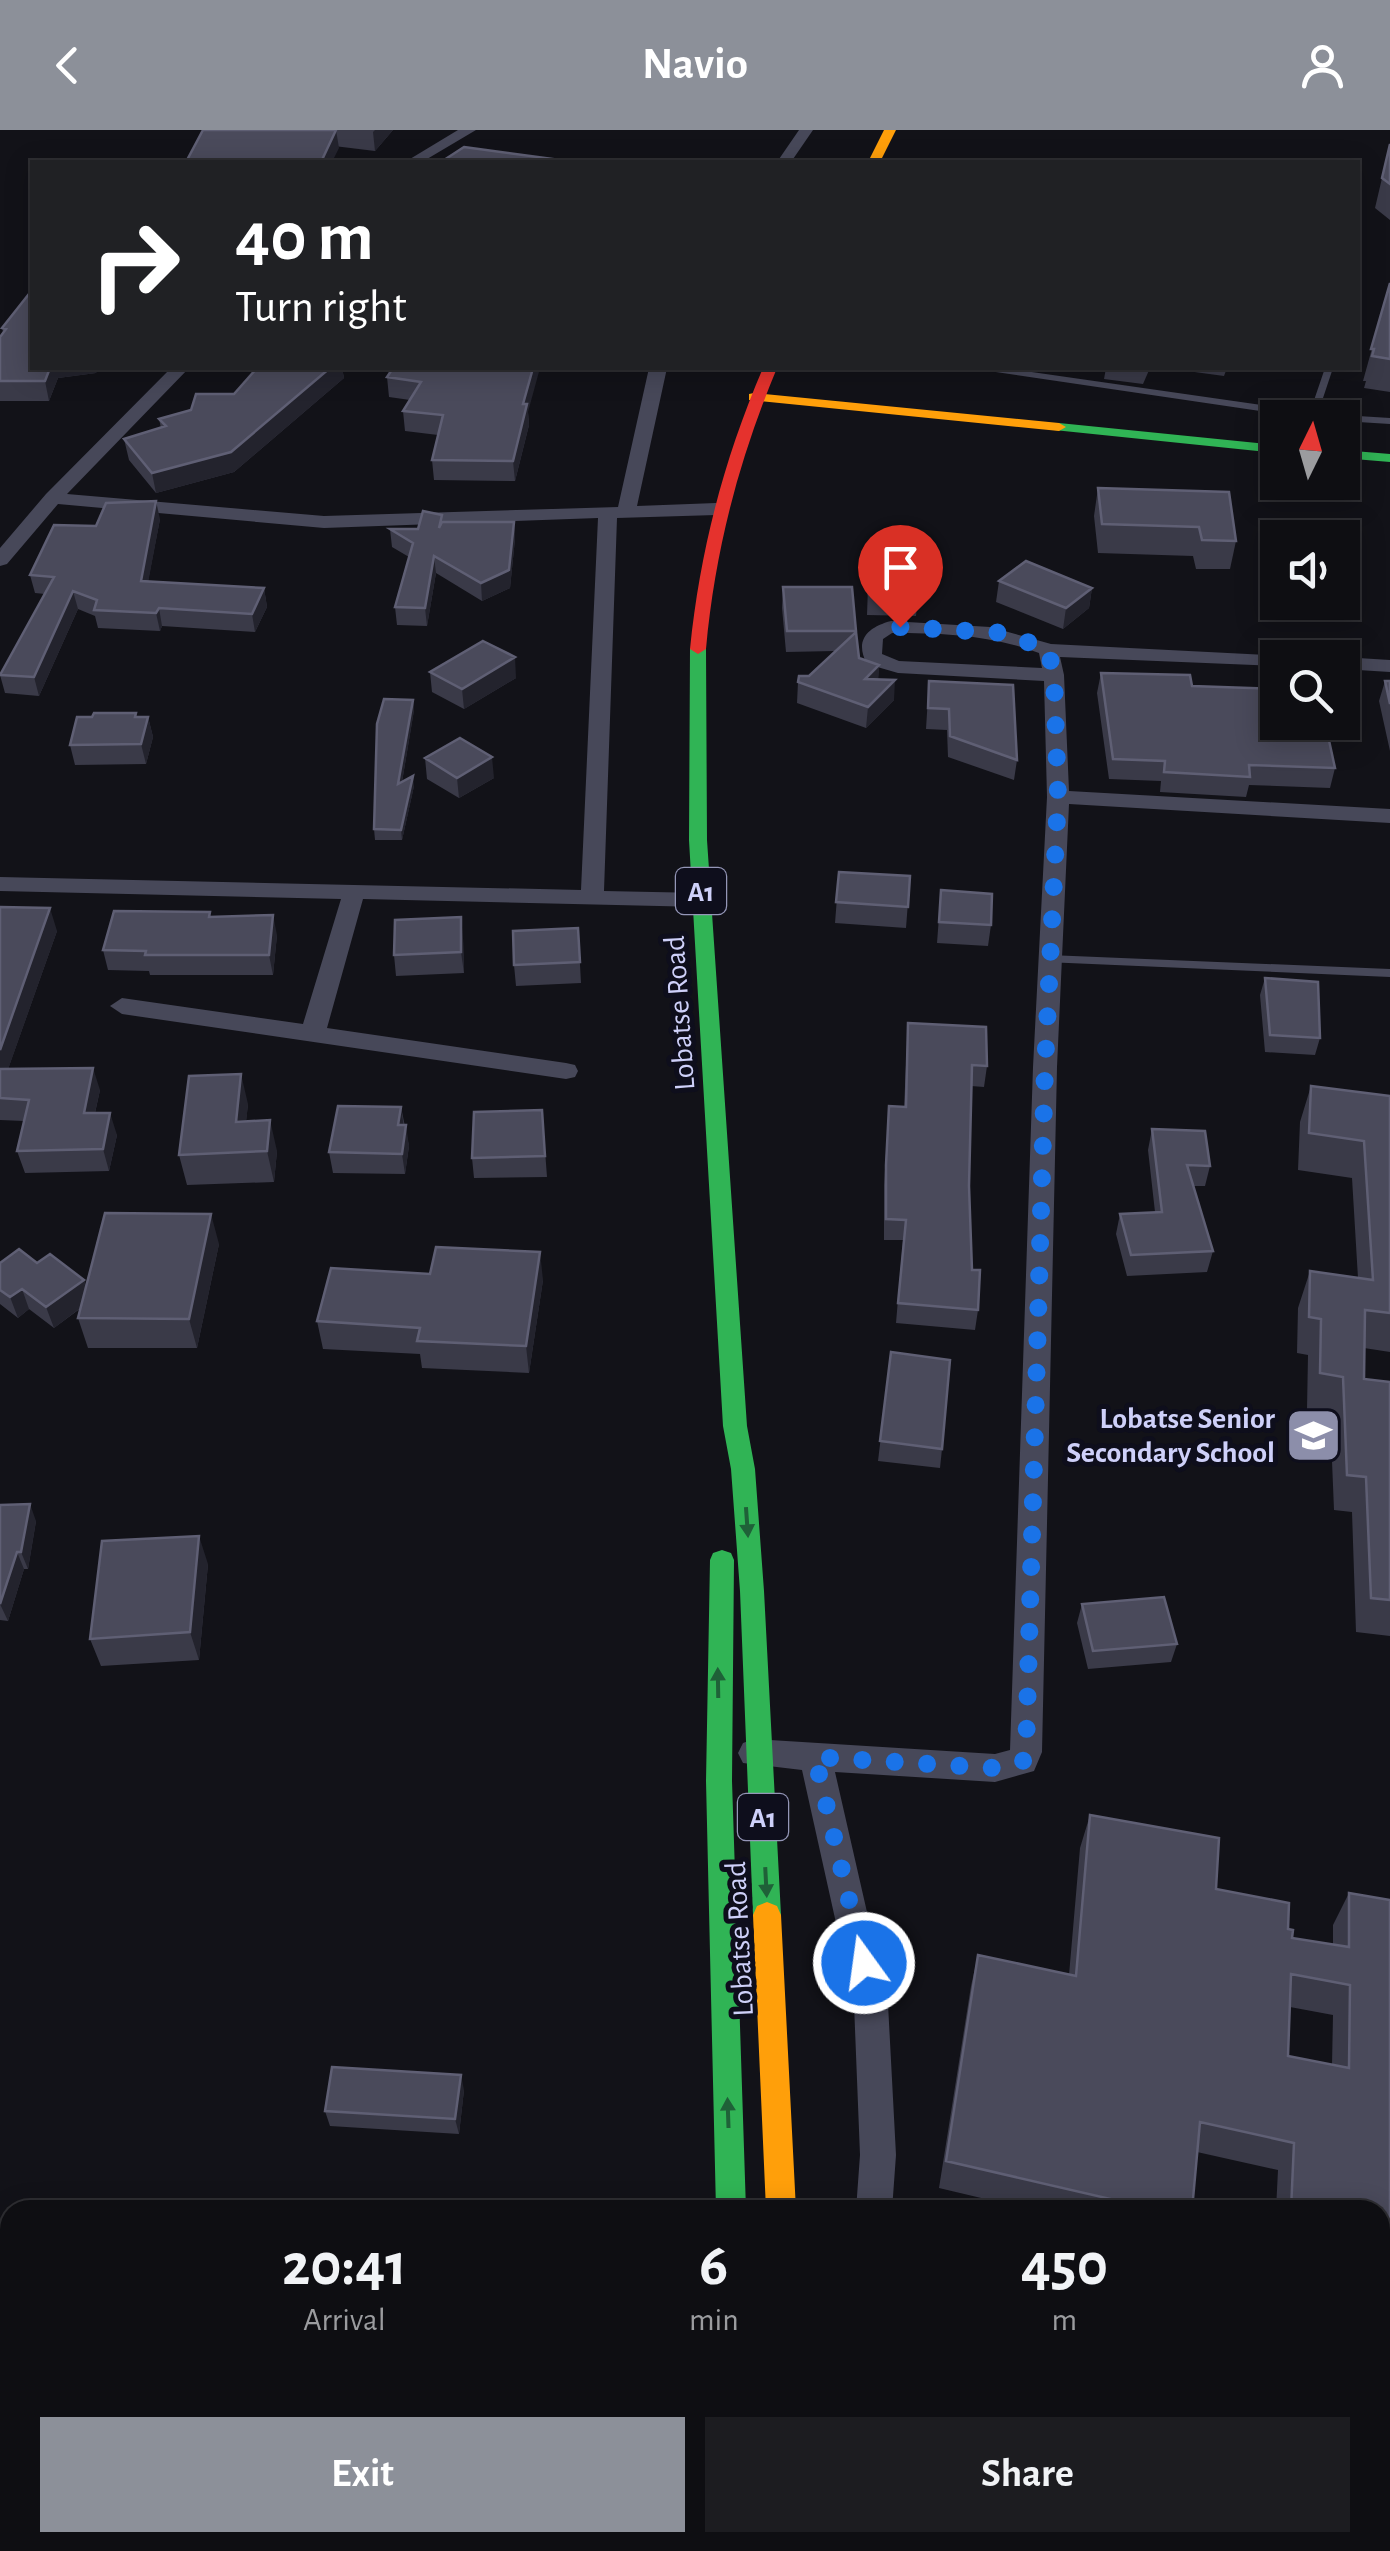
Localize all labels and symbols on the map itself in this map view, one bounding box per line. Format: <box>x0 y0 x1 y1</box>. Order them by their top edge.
north arrow <box>1260 400 1360 500</box>
pin <box>858 525 943 628</box>
road number: A1 <box>676 868 726 914</box>
street label: Lobatse Road <box>660 934 700 1091</box>
place label: Lobatse Senior Secondary School <box>1066 1404 1276 1468</box>
school or university icon: Lobatse Senior Secondary School <box>1284 1405 1344 1465</box>
one-way arrow <box>740 1507 756 1539</box>
one-way arrow <box>710 1666 726 1698</box>
road number: A1 <box>738 1794 788 1840</box>
street label: Lobatse Road <box>721 1861 759 2017</box>
one-way arrow <box>759 1866 775 1898</box>
position arrow <box>812 1911 916 2015</box>
one-way arrow <box>720 2096 736 2128</box>

